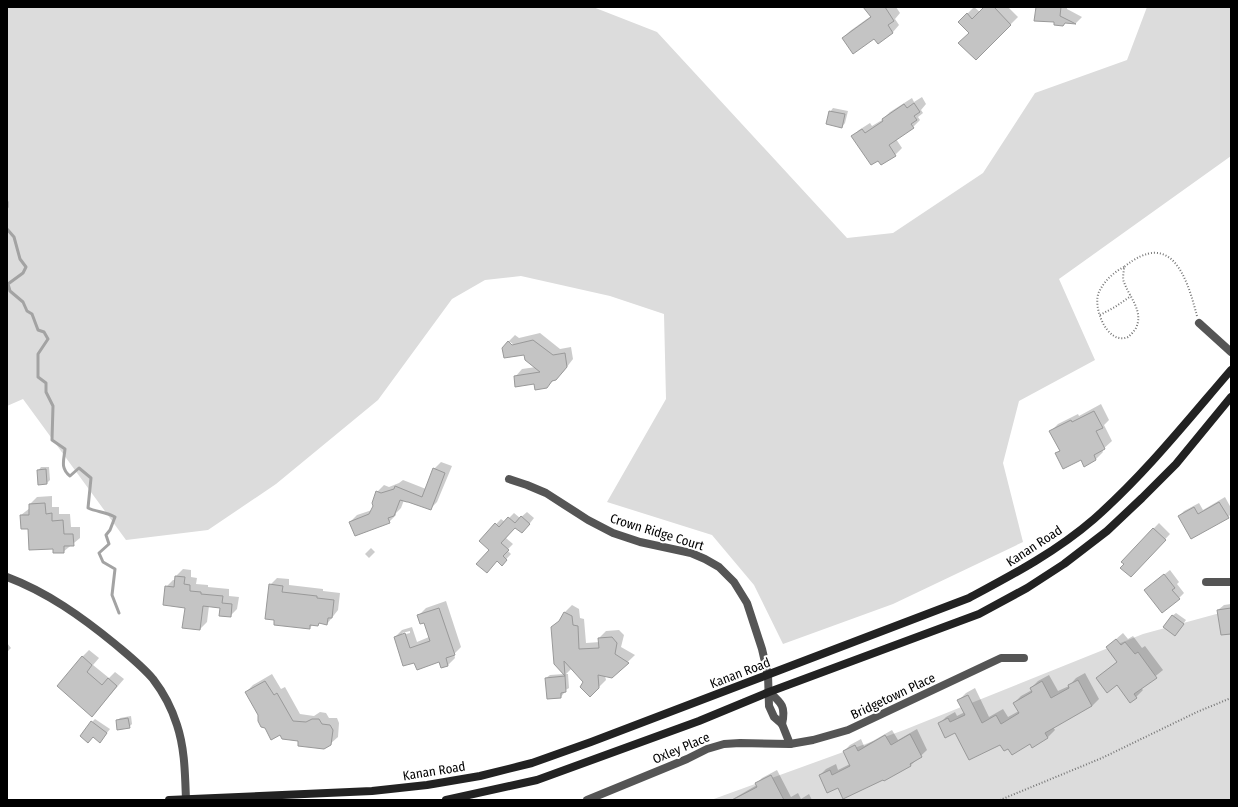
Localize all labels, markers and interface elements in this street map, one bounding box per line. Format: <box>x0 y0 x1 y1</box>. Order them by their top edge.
street label: Crown Ridge Court <box>608 511 706 554</box>
street label: Kanan Road <box>1003 522 1065 570</box>
street label: Kanan Road <box>708 655 772 691</box>
street label: Bridgetown Place <box>848 670 938 722</box>
street label: Oxley Place <box>650 729 712 767</box>
street label: Kanan Road <box>402 759 466 783</box>

